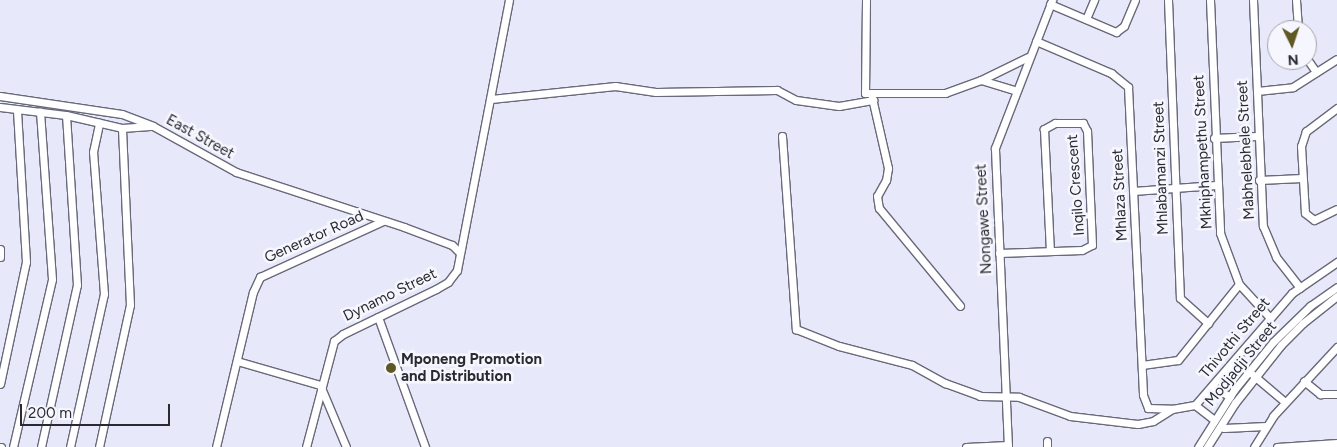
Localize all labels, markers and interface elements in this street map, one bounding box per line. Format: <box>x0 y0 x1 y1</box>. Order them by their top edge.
north arrow <box>1267 20 1317 70</box>
text: N <box>1287 51 1299 68</box>
street label: Mkhiphampethu Street <box>1190 74 1216 230</box>
street label: Mabhelebhele Street <box>1233 80 1259 220</box>
street label: Mhlabamanzi Street <box>1150 101 1172 235</box>
street label: East Street <box>163 111 237 163</box>
street label: Inqilo Crescent <box>1063 134 1089 236</box>
street label: Mhlaza Street <box>1109 148 1131 242</box>
street label: Nongawe Street <box>972 163 996 275</box>
street label: Generator Road <box>262 207 366 267</box>
street label: Dynamo Street <box>340 265 440 325</box>
street label: Thivothi Street <box>1196 294 1274 382</box>
street label: Modjadji Street <box>1201 318 1281 410</box>
place label: Mponeng Promotion and Distribution <box>401 350 542 385</box>
marker: Mponeng Promotion and Distribution <box>385 362 397 374</box>
scale bar <box>22 394 172 426</box>
text: 200 m <box>28 404 72 422</box>

